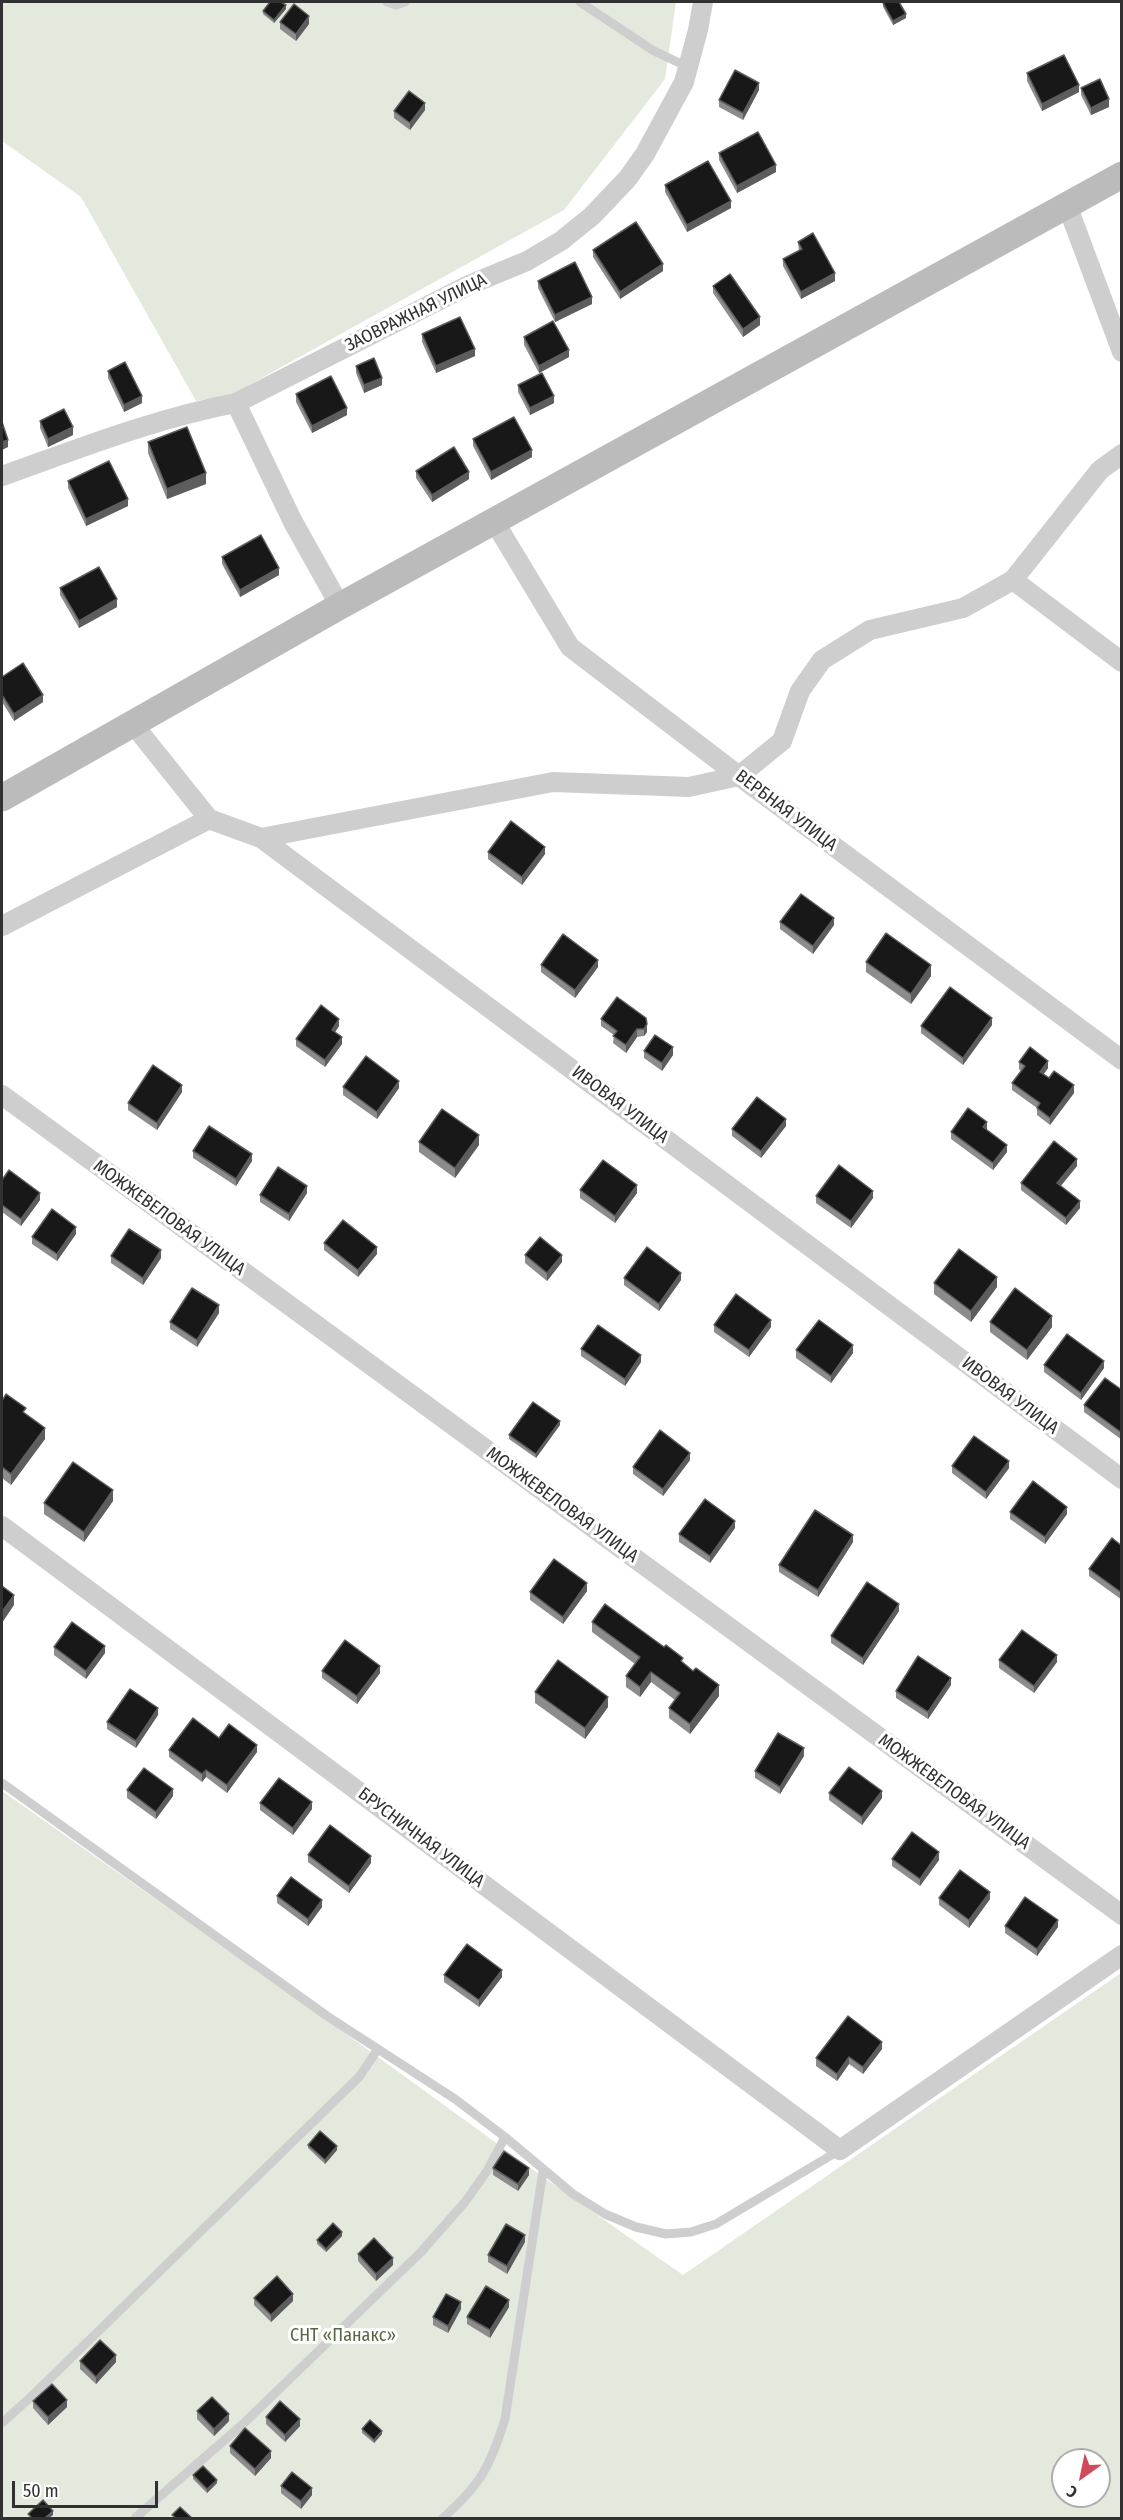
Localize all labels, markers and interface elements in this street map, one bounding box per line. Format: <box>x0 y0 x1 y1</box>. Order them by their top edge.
street label: ЗАОВРАЖНАЯ УЛИЦА <box>342 269 490 357</box>
street label: ВЕРБНАЯ УЛИЦА <box>731 766 841 856</box>
street label: ИВОВАЯ УЛИЦА <box>567 1062 673 1148</box>
street label: МОЖЖЕВЕЛОВАЯ УЛИЦА <box>89 1156 249 1280</box>
street label: ИВОВАЯ УЛИЦА <box>957 1353 1063 1439</box>
street label: МОЖЖЕВЕЛОВАЯ УЛИЦА <box>482 1443 642 1567</box>
street label: МОЖЖЕВЕЛОВАЯ УЛИЦА <box>874 1730 1034 1854</box>
street label: БРУСНИЧНАЯ УЛИЦА <box>354 1783 488 1893</box>
park label: СНТ «Панакс» <box>290 2325 396 2347</box>
north arrow <box>1051 2448 1111 2508</box>
scale bar <box>15 2469 160 2507</box>
text: 50 m <box>23 2480 59 2502</box>
text: С <box>1063 2482 1081 2502</box>

